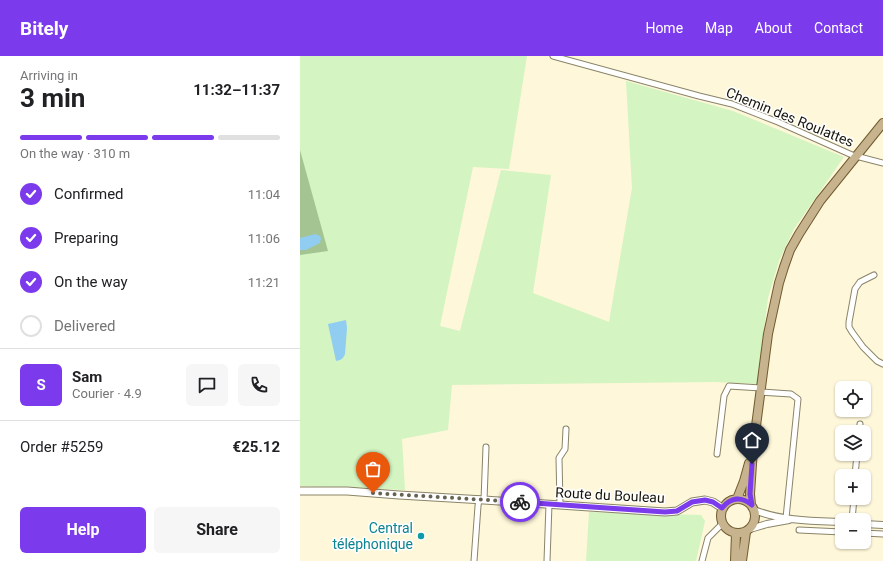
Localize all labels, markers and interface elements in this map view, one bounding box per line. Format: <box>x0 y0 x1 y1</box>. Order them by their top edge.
text: Bitely <box>20 17 68 40</box>
text: Home <box>645 20 683 36</box>
text: Map <box>705 20 733 36</box>
text: About <box>755 20 792 36</box>
text: Contact <box>814 20 863 36</box>
text: Arriving in <box>20 68 78 83</box>
text: 11:32–11:37 <box>193 81 280 99</box>
text: 3 min <box>20 83 85 113</box>
street label: Chemin des Roulattes <box>724 84 856 150</box>
text: On the way · 310 m <box>20 146 130 161</box>
icon: check <box>20 183 42 205</box>
text: Confirmed <box>54 185 124 203</box>
text: 11:04 <box>248 187 280 202</box>
icon: check <box>20 227 42 249</box>
text: Preparing <box>54 229 118 247</box>
text: 11:06 <box>248 231 280 246</box>
icon: check <box>20 271 42 293</box>
text: On the way <box>54 273 128 291</box>
text: 11:21 <box>248 275 280 290</box>
text: Delivered <box>54 317 116 335</box>
button: chat <box>186 364 228 406</box>
button: phone <box>238 364 280 406</box>
text: Sam <box>72 368 102 386</box>
text: S <box>36 376 46 394</box>
map controls <box>835 381 871 549</box>
button: locate <box>835 381 871 417</box>
text: Courier · 4.9 <box>72 386 142 401</box>
pin <box>735 423 769 464</box>
button: layers <box>835 425 871 461</box>
icon: home <box>741 429 763 451</box>
text: Order #5259 <box>20 438 103 456</box>
text: €25.12 <box>233 438 280 456</box>
pin <box>356 452 390 493</box>
icon: bag <box>362 458 384 480</box>
button: + <box>835 469 871 505</box>
courier <box>500 482 540 522</box>
street label: Route du Bouleau <box>555 484 665 506</box>
icon: bike <box>509 491 531 513</box>
button: Help <box>20 507 146 553</box>
button: Share <box>154 507 280 553</box>
button: − <box>835 513 871 549</box>
place label: Central téléphonique <box>332 520 413 552</box>
marker: Central téléphonique <box>416 531 426 541</box>

